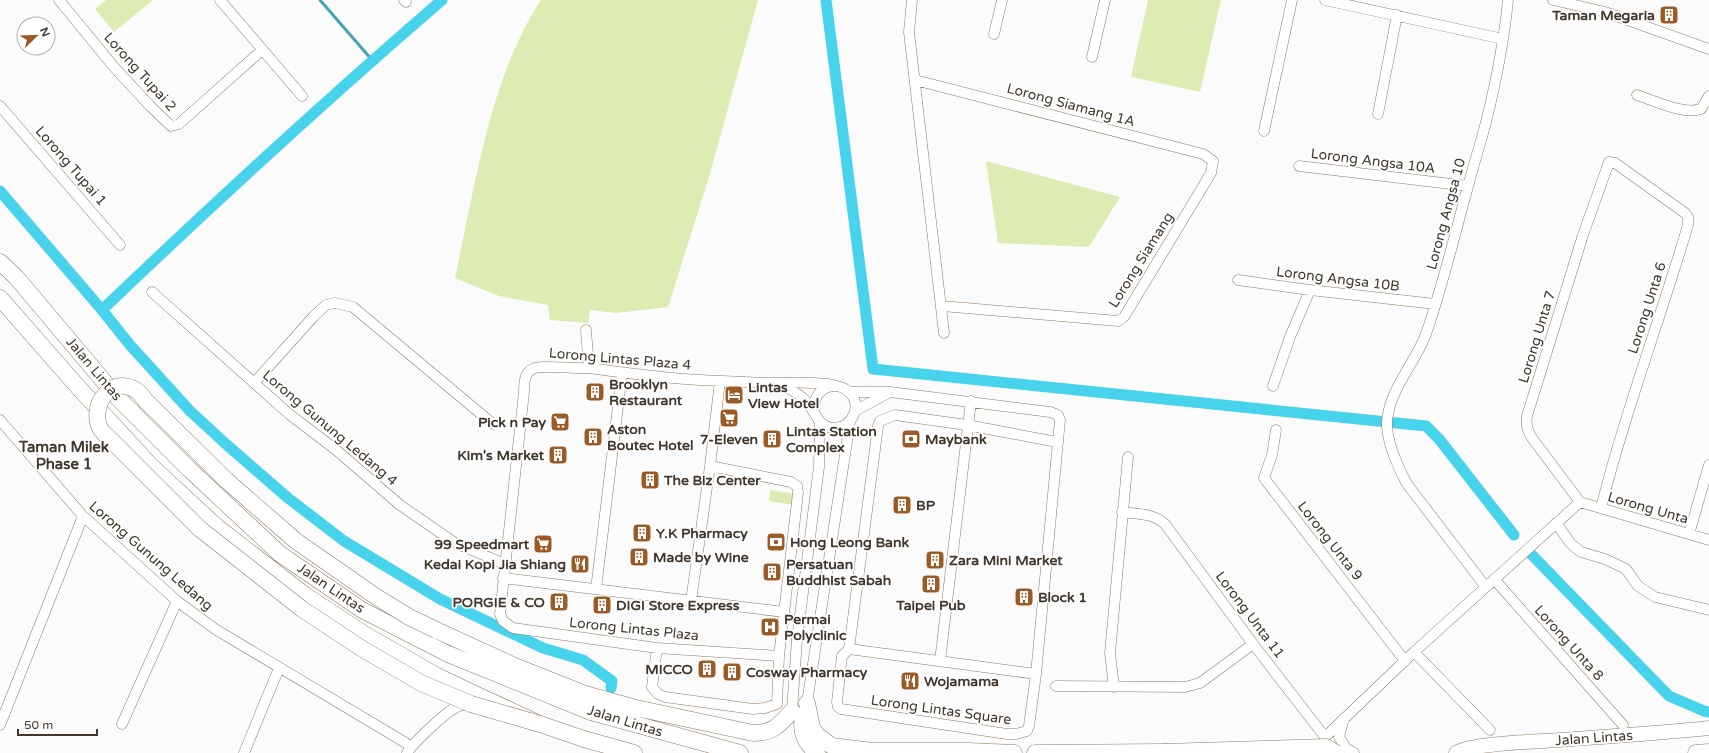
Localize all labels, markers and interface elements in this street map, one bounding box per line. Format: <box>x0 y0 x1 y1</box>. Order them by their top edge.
building icon: Taman Megaria <box>1658 4 1680 26</box>
place label: Taman Megaria <box>1551 7 1655 24</box>
north arrow <box>16 16 56 56</box>
text: N <box>37 26 52 39</box>
street label: Lorong Tupai 2 <box>100 29 180 115</box>
street label: Lorong Siamang 1A <box>1005 80 1137 130</box>
street label: Lorong Tupai 1 <box>32 123 110 209</box>
street label: Lorong Angsa 10A <box>1310 145 1436 177</box>
street label: Lorong Angsa 10 <box>1423 156 1469 272</box>
street label: Lorong Siamang <box>1105 209 1177 311</box>
street label: Lorong Unta 6 <box>1624 260 1670 356</box>
street label: Lorong Angsa 10B <box>1275 263 1401 295</box>
street label: Lorong Unta 7 <box>1515 289 1559 385</box>
street label: Jalan Lintas <box>62 334 126 404</box>
street label: Lorong Lintas Plaza 4 <box>548 344 692 374</box>
street label: Lorong Gunung Ledang 4 <box>259 367 401 490</box>
place label: Brooklyn Restaurant <box>609 376 683 409</box>
place label: Lintas View Hotel <box>748 379 819 412</box>
building icon: Brooklyn Restaurant <box>584 381 606 403</box>
hotel icon: Lintas View Hotel <box>723 384 745 406</box>
supermarket icon: 7-Eleven <box>718 407 740 429</box>
supermarket icon: Pick n Pay <box>549 411 571 433</box>
place label: Pick n Pay <box>478 414 546 431</box>
place label: Aston Boutec Hotel <box>607 421 693 454</box>
place label: Lintas Station Complex <box>786 423 877 456</box>
building icon: Aston Boutec Hotel <box>582 426 604 448</box>
building icon: Lintas Station Complex <box>761 428 783 450</box>
bank icon: Maybank <box>900 428 922 450</box>
place label: 7-Eleven <box>700 431 758 448</box>
place label: Maybank <box>925 431 987 448</box>
district label: Taman Milek Phase 1 <box>18 438 109 473</box>
building icon: Kim's Market <box>547 444 569 466</box>
place label: Kim's Market <box>457 447 545 464</box>
building icon: The Biz Center <box>639 469 661 491</box>
place label: The Biz Center <box>663 472 761 489</box>
street label: Lorong Unta <box>1606 488 1690 528</box>
building icon: BP <box>891 494 913 516</box>
place label: BP <box>916 497 936 514</box>
street label: Lorong Gunung Ledang <box>86 498 216 614</box>
street label: Lorong Unta 9 <box>1294 498 1366 584</box>
building icon: Y.K Pharmacy <box>631 522 653 544</box>
place label: Y.K Pharmacy <box>656 525 748 542</box>
bank icon: Hong Leong Bank <box>765 531 787 553</box>
supermarket icon: 99 Speedmart <box>532 533 554 555</box>
place label: Hong Leong Bank <box>790 534 909 551</box>
place label: 99 Speedmart <box>434 536 530 553</box>
building icon: Made by Wine <box>628 546 650 568</box>
place label: Made by Wine <box>653 549 749 566</box>
building icon: Zara Mini Market <box>924 549 946 571</box>
place label: Zara Mini Market <box>949 552 1063 569</box>
restaurant icon: Kedai Kopi Jia Shiang <box>569 553 591 575</box>
place label: Kedai Kopi Jia Shiang <box>424 556 566 573</box>
place label: Persatuan Buddhist Sabah <box>786 556 891 589</box>
street label: Jalan Lintas <box>294 559 368 617</box>
building icon: Persatuan Buddhist Sabah <box>761 561 783 583</box>
street label: Lorong Unta 11 <box>1212 568 1288 662</box>
building icon: Taipei Pub <box>920 573 942 595</box>
building icon: Block 1 <box>1013 586 1035 608</box>
place label: Block 1 <box>1038 589 1087 606</box>
building icon: PORGIE & CO <box>548 591 570 613</box>
place label: PORGIE & CO <box>452 594 545 611</box>
building icon: DIGI Store Express <box>591 594 613 616</box>
place label: DIGI Store Express <box>616 597 740 614</box>
place label: Taipei Pub <box>895 597 966 614</box>
street label: Lorong Unta 8 <box>1531 602 1607 684</box>
place label: Permai Polyclinic <box>784 611 847 644</box>
street label: Lorong Lintas Plaza <box>568 614 700 644</box>
hospital icon: Permai Polyclinic <box>759 616 781 638</box>
building icon: MICCO <box>696 658 718 680</box>
place label: MICCO <box>645 661 693 678</box>
building icon: Cosway Pharmacy <box>721 661 743 683</box>
place label: Cosway Pharmacy <box>746 664 868 681</box>
restaurant icon: Wojamama <box>899 670 921 692</box>
place label: Wojamama <box>924 673 999 690</box>
street label: Lorong Lintas Square <box>870 692 1012 728</box>
street label: Jalan Lintas <box>585 702 665 741</box>
scale bar <box>18 711 97 737</box>
text: 50 m <box>24 718 53 732</box>
street label: Jalan Lintas <box>1555 727 1634 749</box>

